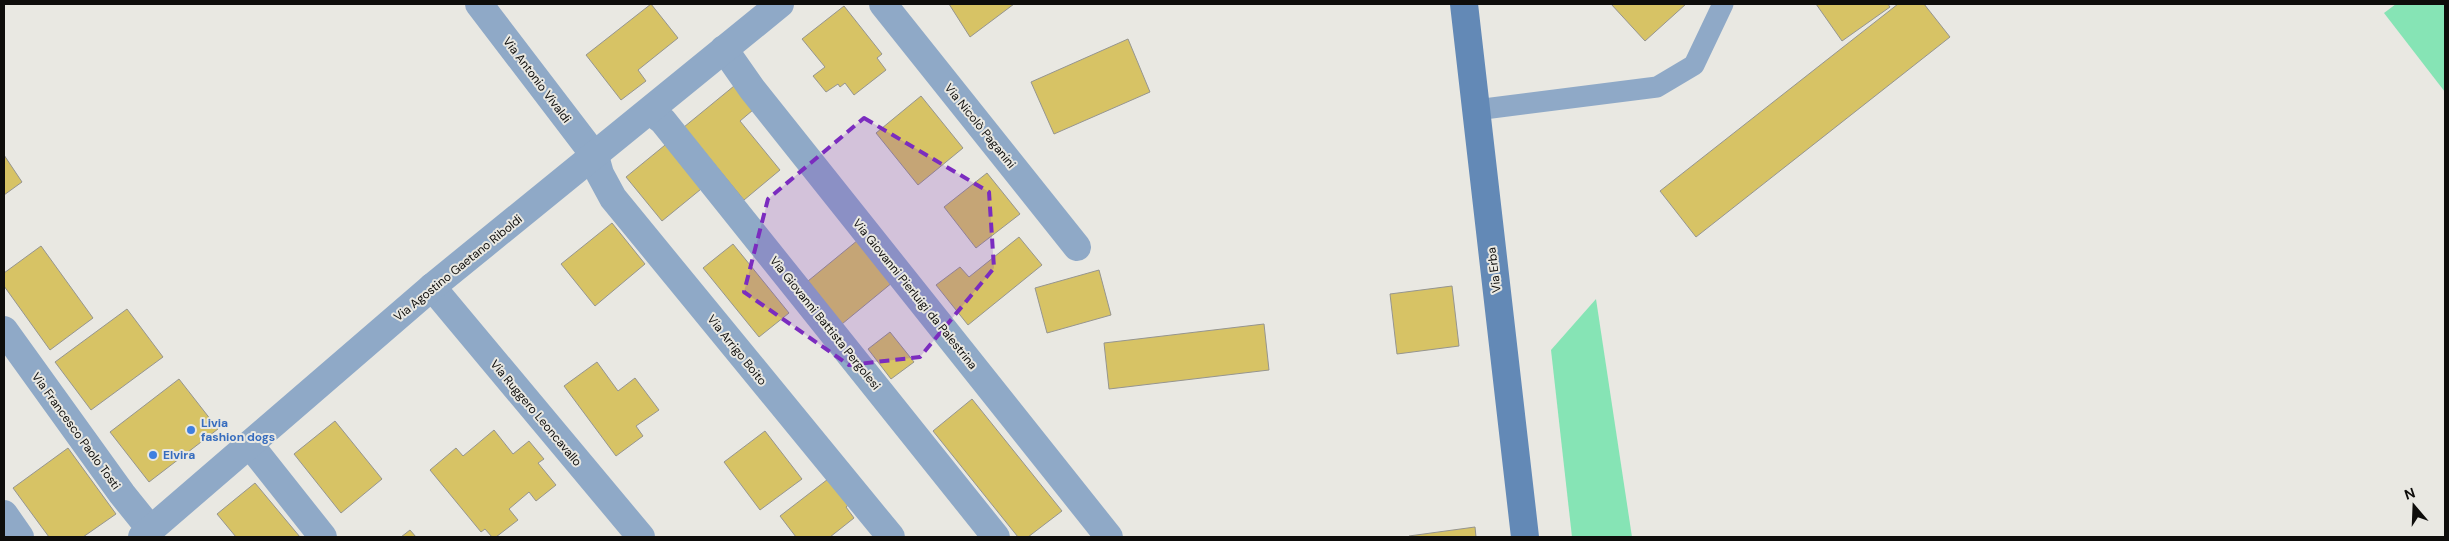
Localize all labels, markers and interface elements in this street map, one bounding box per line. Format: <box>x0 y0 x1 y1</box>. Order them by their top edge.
street label: Via Antonio Vivaldi <box>499 34 575 126</box>
street label: Via Nicolò Paganini <box>941 80 1019 172</box>
street label: Via Agostino Gaetano Riboldi <box>390 211 526 325</box>
street label: Via Giovanni Pierluigi da Palestrina <box>849 215 981 373</box>
street label: Via Erba <box>1483 246 1505 294</box>
street label: Via Giovanni Battista Pergolesi <box>766 253 884 393</box>
street label: Via Arrigo Boito <box>704 312 770 388</box>
street label: Via Ruggero Leoncavallo <box>487 356 585 470</box>
street label: Via Francesco Paolo Tosti <box>28 369 124 493</box>
place label: Livia fashion dogs <box>201 415 275 445</box>
marker: Livia fashion dogs <box>185 424 197 436</box>
place label: Elvira <box>163 447 195 463</box>
marker: Elvira <box>147 449 159 461</box>
north arrow <box>2389 481 2439 531</box>
text: N <box>2402 484 2418 504</box>

